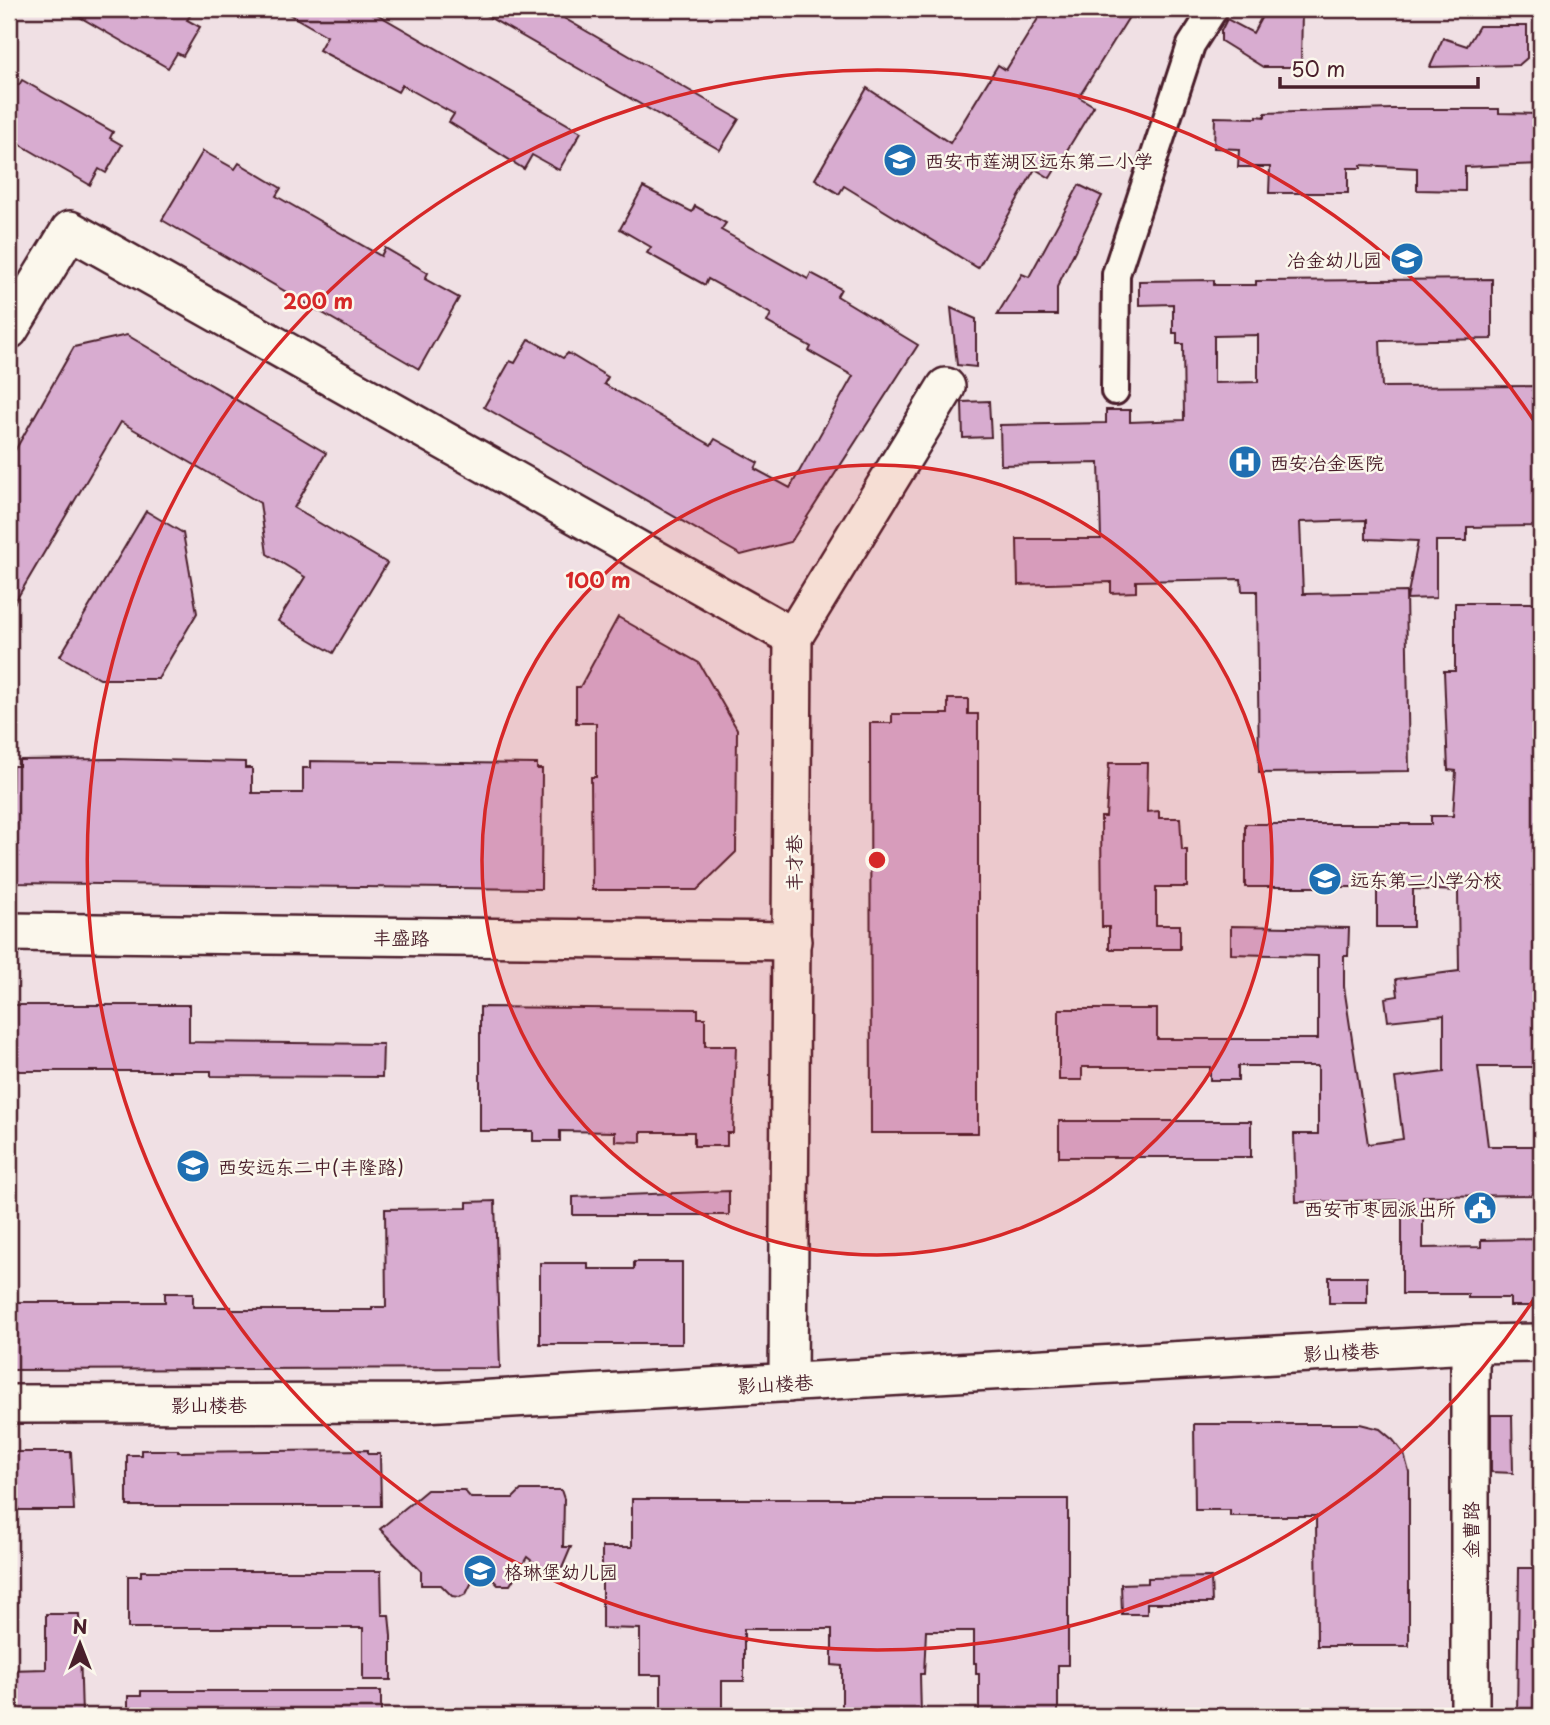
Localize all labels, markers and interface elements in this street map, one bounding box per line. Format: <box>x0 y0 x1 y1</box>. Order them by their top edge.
scale bar <box>1280 46 1478 90</box>
text: 50 m <box>1291 52 1345 84</box>
school or university icon: 西安市莲湖区远东第二小学 <box>881 141 919 179</box>
place label: 西安市莲湖区远东第二小学 <box>925 146 1153 174</box>
school or university icon: 冶金幼儿园 <box>1388 240 1426 278</box>
place label: 冶金幼儿园 <box>1287 245 1382 273</box>
text: 200 m <box>283 284 353 316</box>
hospital icon: 西安冶金医院 <box>1226 443 1264 481</box>
place label: 西安冶金医院 <box>1270 448 1384 476</box>
text: 100 m <box>565 563 631 595</box>
street label: 丰才巷 <box>779 834 807 892</box>
centre of rings <box>865 848 889 872</box>
school or university icon: 远东第二小学分校 <box>1306 860 1344 898</box>
place label: 远东第二小学分校 <box>1350 865 1502 893</box>
street label: 丰盛路 <box>372 923 430 951</box>
school or university icon: 西安远东二中(丰隆路) <box>174 1147 212 1185</box>
place label: 西安远东二中(丰隆路) <box>218 1152 404 1180</box>
public building icon: 西安市枣园派出所 <box>1461 1189 1499 1227</box>
place label: 西安市枣园派出所 <box>1304 1194 1456 1222</box>
street label: 影山楼巷 <box>1302 1335 1380 1367</box>
street label: 影山楼巷 <box>736 1367 814 1399</box>
street label: 影山楼巷 <box>171 1390 247 1418</box>
street label: 金曹路 <box>1456 1501 1484 1559</box>
school or university icon: 格琳堡幼儿园 <box>461 1552 499 1590</box>
place label: 格琳堡幼儿园 <box>504 1557 618 1585</box>
north arrow <box>46 1610 116 1680</box>
text: N <box>72 1612 88 1640</box>

